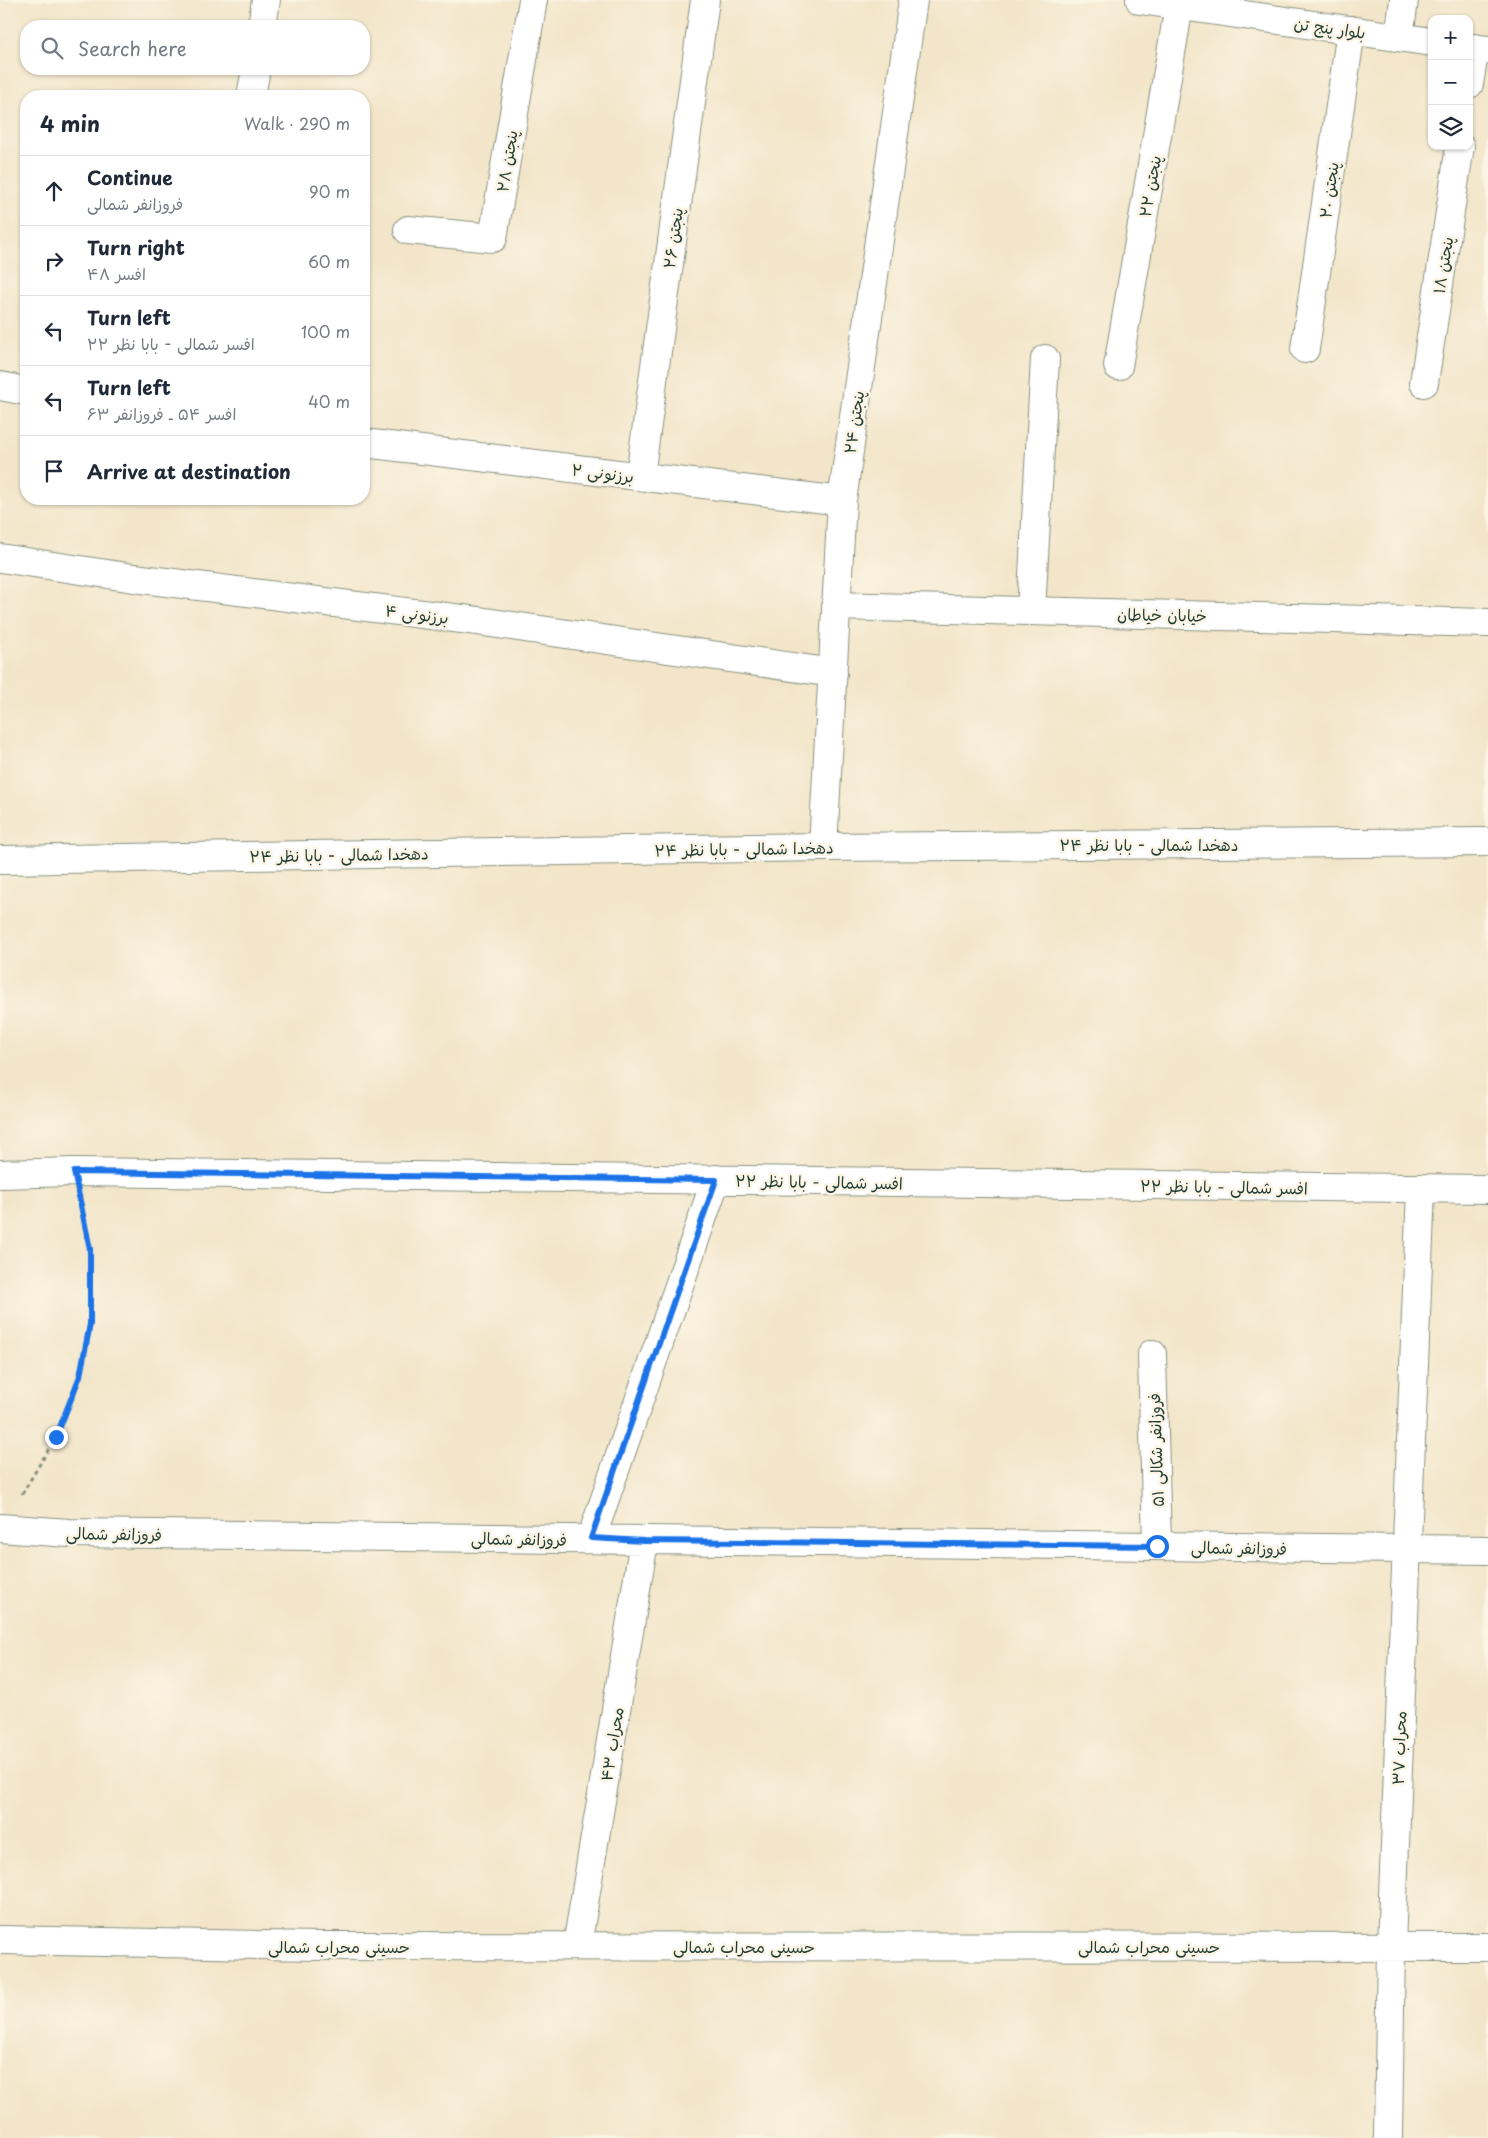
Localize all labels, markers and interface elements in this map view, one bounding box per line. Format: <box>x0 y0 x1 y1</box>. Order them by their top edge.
street label: بلوار پنج تن <box>1293 10 1367 44</box>
map controls <box>1428 15 1473 150</box>
button: + <box>1428 15 1473 60</box>
search box <box>20 20 370 75</box>
icon: search <box>38 34 66 62</box>
text: Search here <box>78 34 187 62</box>
button: − <box>1428 60 1473 105</box>
button: layers <box>1428 105 1473 150</box>
text: 4 min <box>40 107 100 139</box>
text: Walk · 290 m <box>244 111 350 135</box>
street label: پنجتن ۲۸ <box>489 128 523 194</box>
street label: پنجتن ۲۲ <box>1132 153 1166 219</box>
street label: پنجتن ۲۰ <box>1312 160 1344 220</box>
text: Continue <box>87 163 173 191</box>
icon: ahead <box>40 177 68 205</box>
text: 90 m <box>309 179 350 203</box>
text: فروزانفر شمالی <box>87 191 183 215</box>
street label: پنجتن ۲۶ <box>656 206 688 270</box>
text: Turn right <box>87 233 185 261</box>
street label: پنجتن ۱۸ <box>1426 235 1458 295</box>
icon: right <box>40 247 68 275</box>
text: 60 m <box>308 249 350 273</box>
text: افسر ۴۸ <box>87 261 146 285</box>
text: Turn left <box>87 303 171 331</box>
icon: left <box>40 317 68 345</box>
text: 100 m <box>301 319 350 343</box>
text: افسر شمالی - بابا نظر ۲۲ <box>87 331 255 355</box>
text: Turn left <box>87 373 171 401</box>
icon: left <box>40 387 68 415</box>
text: 40 m <box>308 389 350 413</box>
street label: پنجتن ۲۴ <box>837 389 869 455</box>
text: افسر ۵۴ ـ فروزانفر ۶۳ <box>87 401 236 425</box>
street label: برزنونی ۲ <box>570 456 636 488</box>
icon: arrive <box>40 457 68 485</box>
text: Arrive at destination <box>87 457 291 485</box>
street label: برزنونی ۴ <box>384 597 450 629</box>
street label: خیابان خیاطان <box>1117 601 1207 627</box>
street label: دهخدا شمالی - بابا نظر ۲۴ <box>1059 832 1239 856</box>
street label: دهخدا شمالی - بابا نظر ۲۴ <box>654 834 834 862</box>
street label: دهخدا شمالی - بابا نظر ۲۴ <box>249 840 429 868</box>
street label: افسر شمالی - بابا نظر ۲۲ <box>735 1168 903 1194</box>
street label: افسر شمالی - بابا نظر ۲۲ <box>1140 1173 1308 1199</box>
street label: فروزانفر شکالی ۵۱ <box>1141 1393 1169 1507</box>
route end <box>45 1426 68 1449</box>
street label: فروزانفر شمالی <box>66 1520 162 1546</box>
street label: فروزانفر شمالی <box>471 1525 567 1551</box>
street label: فروزانفر شمالی <box>1191 1534 1287 1560</box>
route start <box>1146 1535 1169 1558</box>
street label: محراب ۴۳ <box>593 1705 629 1783</box>
street label: محراب ۳۷ <box>1385 1711 1411 1785</box>
street label: حسینی محراب شمالی <box>268 1934 410 1958</box>
street label: حسینی محراب شمالی <box>673 1934 815 1958</box>
street label: حسینی محراب شمالی <box>1078 1934 1220 1958</box>

